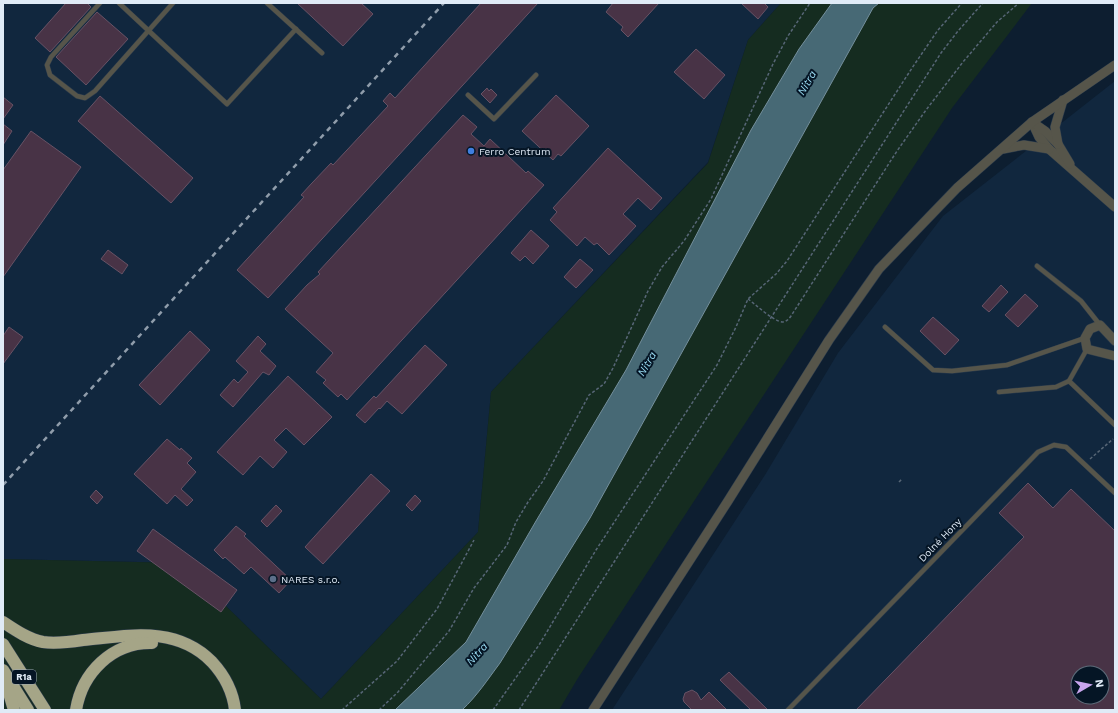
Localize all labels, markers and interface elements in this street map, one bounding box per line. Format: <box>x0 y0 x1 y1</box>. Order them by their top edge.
water label: Nitra <box>795 68 819 98</box>
marker: Ferro Centrum <box>466 146 476 156</box>
place label: Ferro Centrum <box>479 146 550 157</box>
water label: Nitra <box>635 349 659 379</box>
street label: Dolné Hony <box>917 515 964 564</box>
marker: NARES s.r.o. <box>268 574 278 584</box>
place label: NARES s.r.o. <box>281 574 340 585</box>
water label: Nitra <box>463 640 491 668</box>
north arrow <box>1070 665 1110 705</box>
road number: R1a <box>12 670 36 684</box>
text: N <box>1092 678 1106 689</box>

